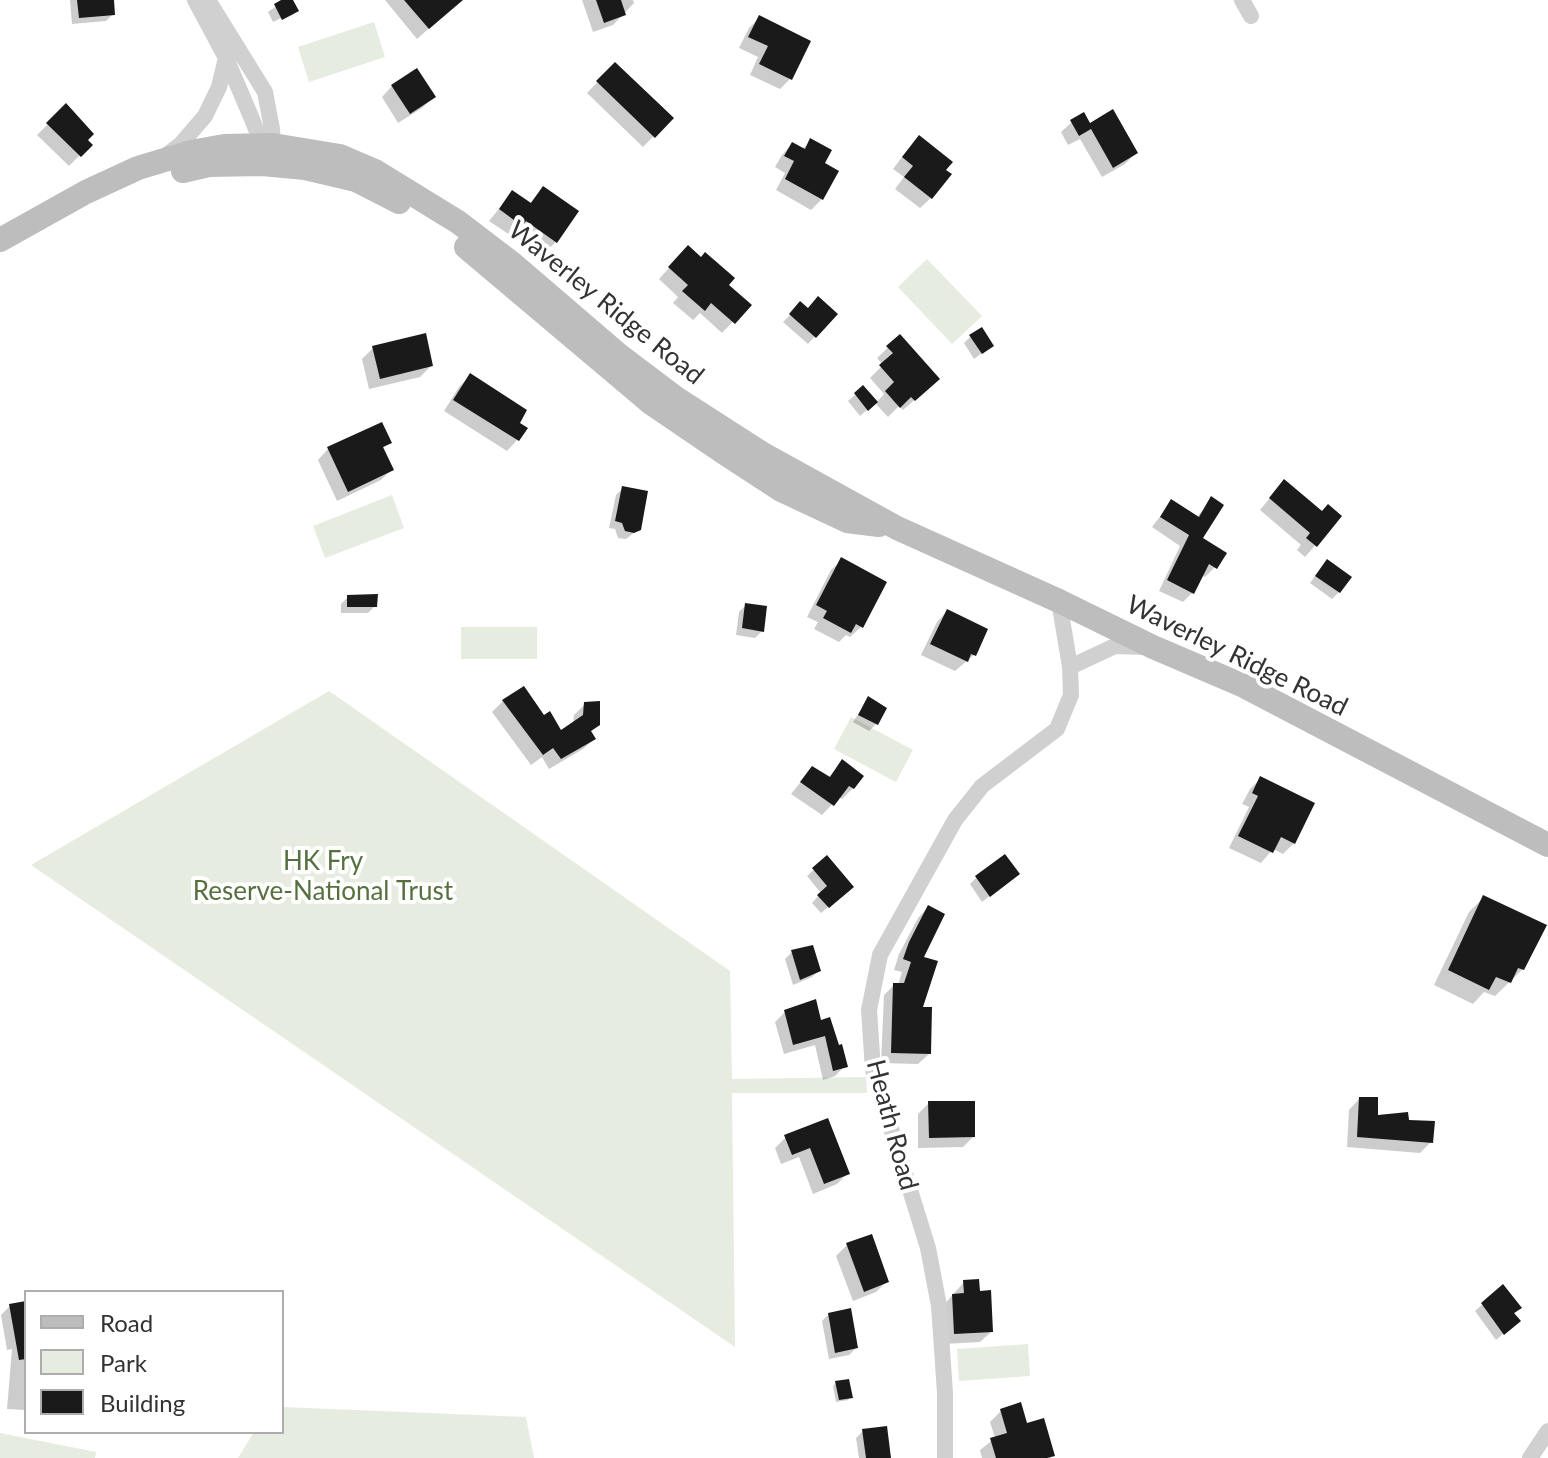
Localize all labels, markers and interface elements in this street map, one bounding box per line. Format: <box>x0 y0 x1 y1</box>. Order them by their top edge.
street label: Waverley Ridge Road <box>502 215 710 391</box>
street label: Waverley Ridge Road <box>1121 589 1353 723</box>
park label: HK Fry Reserve-National Trust <box>193 846 453 908</box>
street label: Heath Road <box>860 1056 924 1194</box>
legend <box>24 1290 284 1434</box>
text: Road <box>100 1308 153 1337</box>
text: Park <box>100 1348 147 1377</box>
text: Building <box>100 1388 185 1417</box>

